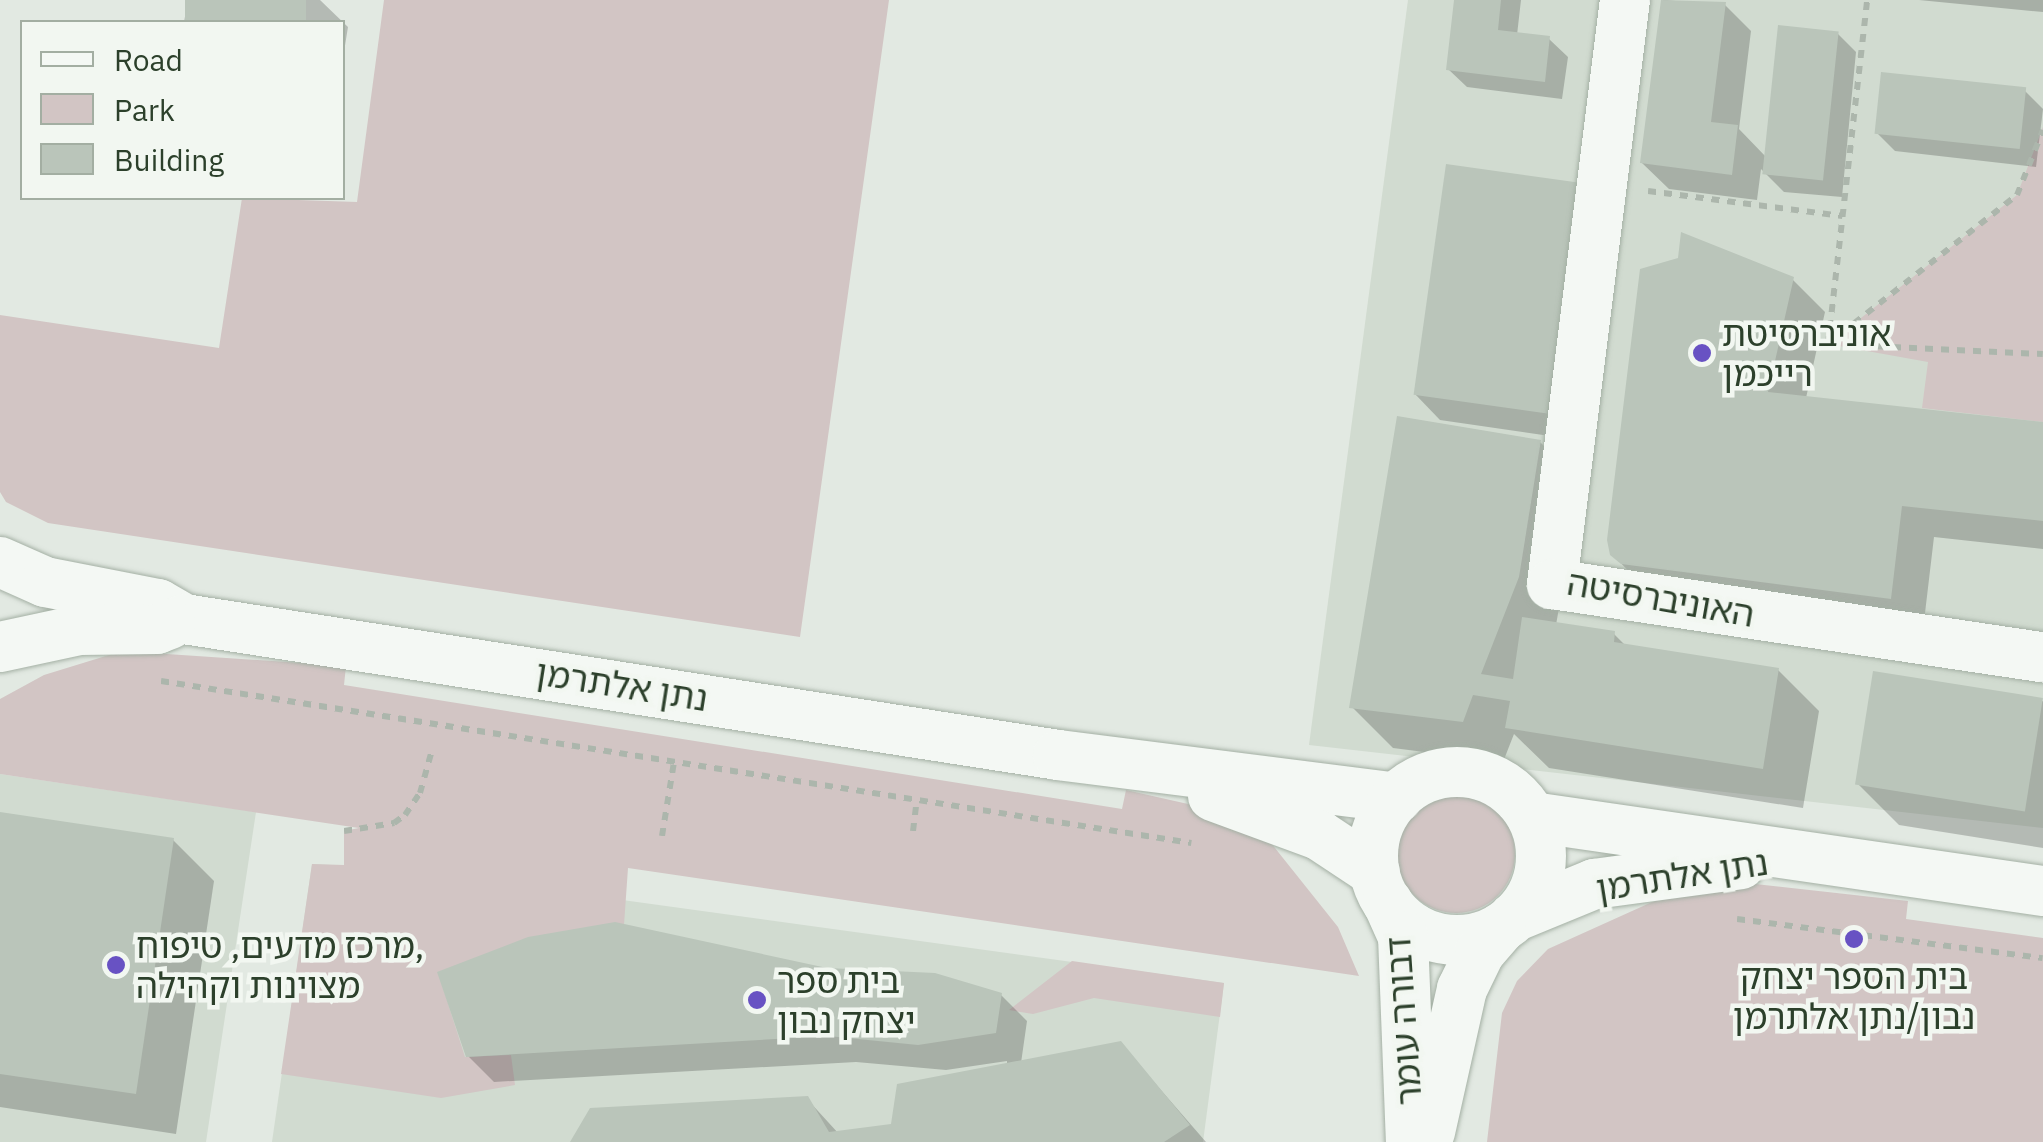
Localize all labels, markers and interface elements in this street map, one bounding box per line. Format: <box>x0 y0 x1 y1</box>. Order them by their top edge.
legend <box>20 20 345 200</box>
text: Road <box>114 40 183 79</box>
text: Park <box>114 90 175 129</box>
text: Building <box>114 140 224 179</box>
place label: אוניברסיטת רייכמן <box>1722 312 1891 394</box>
marker: אוניברסיטת רייכמן <box>1691 342 1713 364</box>
street label: האוניברסיטה <box>1564 561 1758 635</box>
street label: נתן אלתרמן <box>533 651 711 719</box>
street label: נתן אלתרמן <box>1593 841 1771 909</box>
place label: מרכז מדעים, טיפוח, מצוינות וקהילה <box>136 924 424 1006</box>
marker: בית הספר יצחק נבון/נתן אלתרמן <box>1843 928 1865 950</box>
street label: דבורה עומר <box>1376 935 1430 1107</box>
marker: מרכז מדעים, טיפוח, מצוינות וקהילה <box>105 954 127 976</box>
place label: בית הספר יצחק נבון/נתן אלתרמן <box>1733 955 1975 1037</box>
place label: בית ספר יצחק נבון <box>777 959 915 1041</box>
marker: בית ספר יצחק נבון <box>746 989 768 1011</box>

